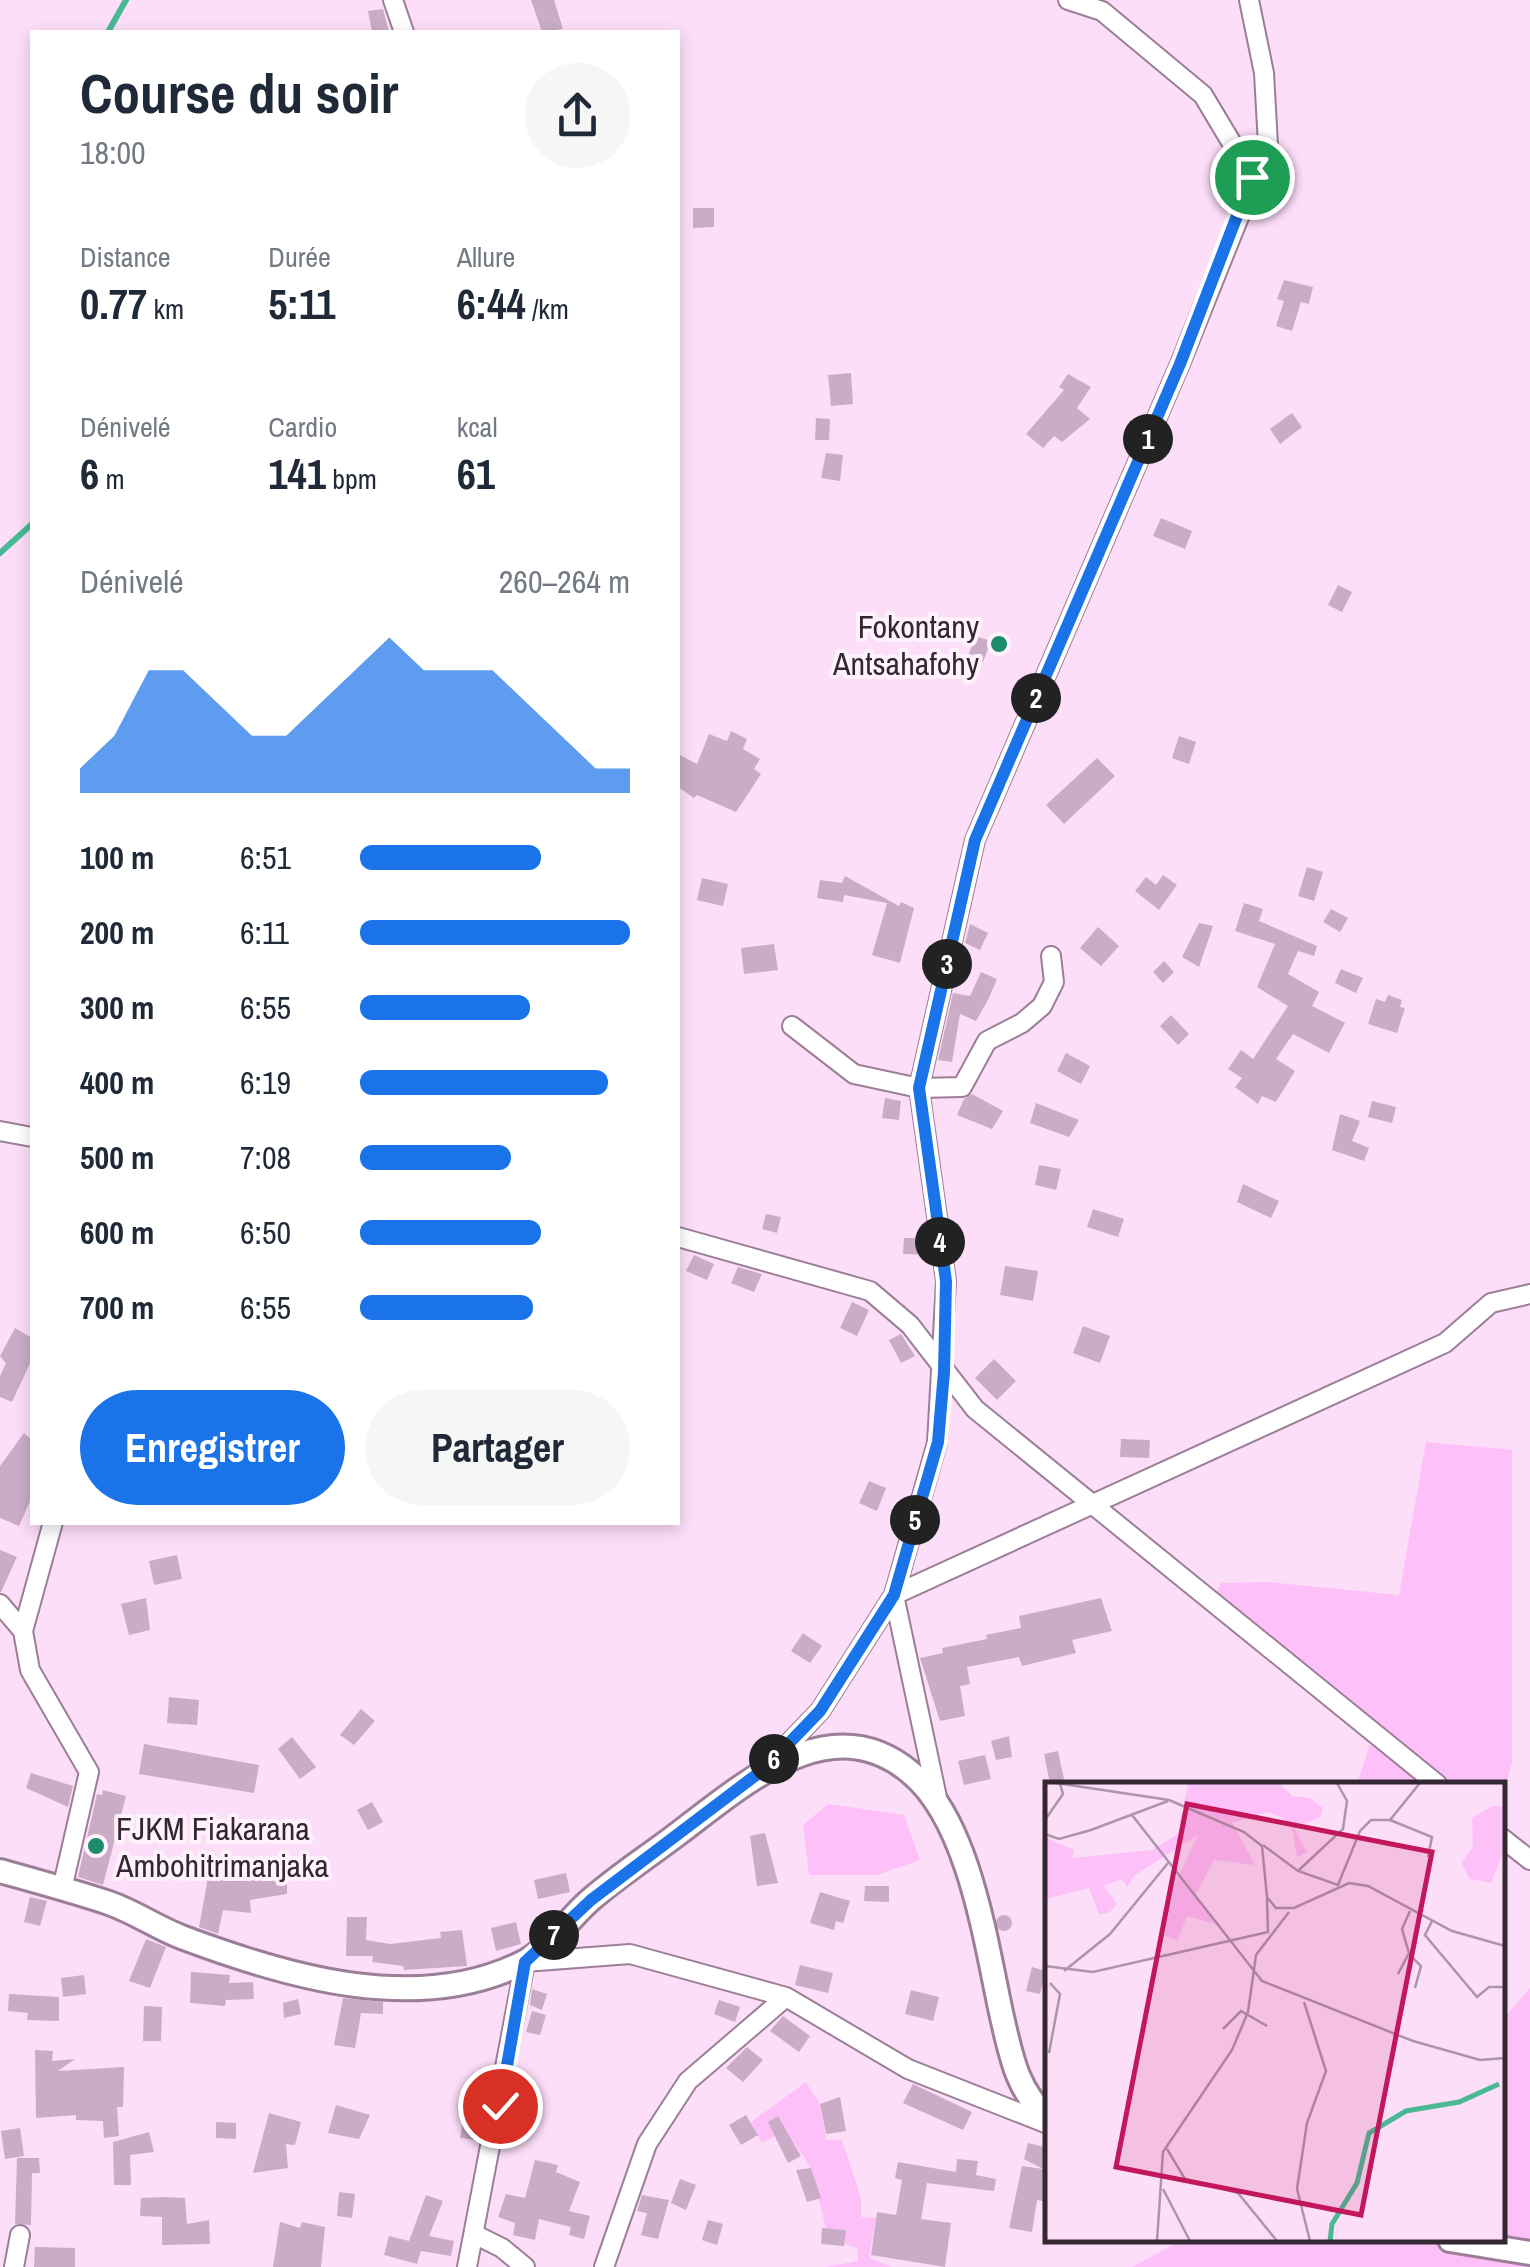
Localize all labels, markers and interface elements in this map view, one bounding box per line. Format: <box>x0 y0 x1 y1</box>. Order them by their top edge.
text: Course du soir <box>80 56 398 130</box>
button: share <box>525 63 630 168</box>
text: 18:00 <box>80 131 146 174</box>
pin <box>1210 135 1295 220</box>
icon: arrive <box>1225 150 1280 205</box>
text: Distance <box>80 238 171 276</box>
text: Durée <box>268 238 331 276</box>
text: Allure <box>457 238 515 276</box>
text: 0.77 <box>80 276 147 332</box>
text: 5:11 <box>268 276 335 332</box>
text: 6:44 <box>457 276 526 332</box>
text: km <box>147 290 184 328</box>
text: /km <box>526 290 569 328</box>
text: Dénivelé <box>80 408 171 446</box>
text: Cardio <box>268 408 337 446</box>
text: kcal <box>457 408 497 446</box>
pin: 1 <box>1123 414 1173 464</box>
text: 1 <box>1142 420 1154 458</box>
text: 6 <box>80 446 99 502</box>
text: 141 <box>268 446 326 502</box>
text: 61 <box>457 446 495 502</box>
text: m <box>99 460 125 498</box>
text: bpm <box>326 460 377 498</box>
text: Dénivelé <box>80 560 184 603</box>
text: 260–264 m <box>499 560 630 603</box>
place label: Fokontany Antsahafohy <box>832 605 979 685</box>
marker: Fokontany Antsahafohy <box>988 633 1010 655</box>
pin: 2 <box>1011 673 1061 723</box>
text: 2 <box>1030 679 1042 717</box>
text: 100 m <box>80 836 154 879</box>
text: 6:51 <box>240 836 291 879</box>
text: 200 m <box>80 911 154 954</box>
text: 6:11 <box>240 911 289 954</box>
pin: 3 <box>922 939 972 989</box>
text: 3 <box>941 945 953 983</box>
text: 300 m <box>80 986 154 1029</box>
text: 6:55 <box>240 986 291 1029</box>
text: 400 m <box>80 1061 154 1104</box>
text: 6:19 <box>240 1061 291 1104</box>
text: 500 m <box>80 1136 154 1179</box>
text: 7:08 <box>240 1136 291 1179</box>
text: 600 m <box>80 1211 154 1254</box>
text: 6:50 <box>240 1211 291 1254</box>
pin: 4 <box>915 1217 965 1267</box>
text: 4 <box>934 1223 946 1261</box>
text: 700 m <box>80 1286 154 1329</box>
text: 6:55 <box>240 1286 291 1329</box>
button: Enregistrer <box>80 1390 345 1505</box>
button: Partager <box>365 1390 630 1505</box>
pin: 5 <box>890 1495 940 1545</box>
text: 5 <box>909 1501 921 1539</box>
pin: 6 <box>749 1734 799 1784</box>
text: 6 <box>768 1740 780 1778</box>
inset map <box>1045 1782 1505 2242</box>
place label: FJKM Fiakarana Ambohitrimanjaka <box>115 1807 329 1887</box>
marker: FJKM Fiakarana Ambohitrimanjaka <box>85 1835 107 1857</box>
pin: 7 <box>529 1910 579 1960</box>
text: 7 <box>548 1916 560 1954</box>
pin <box>458 2064 543 2149</box>
icon: check <box>473 2079 528 2134</box>

